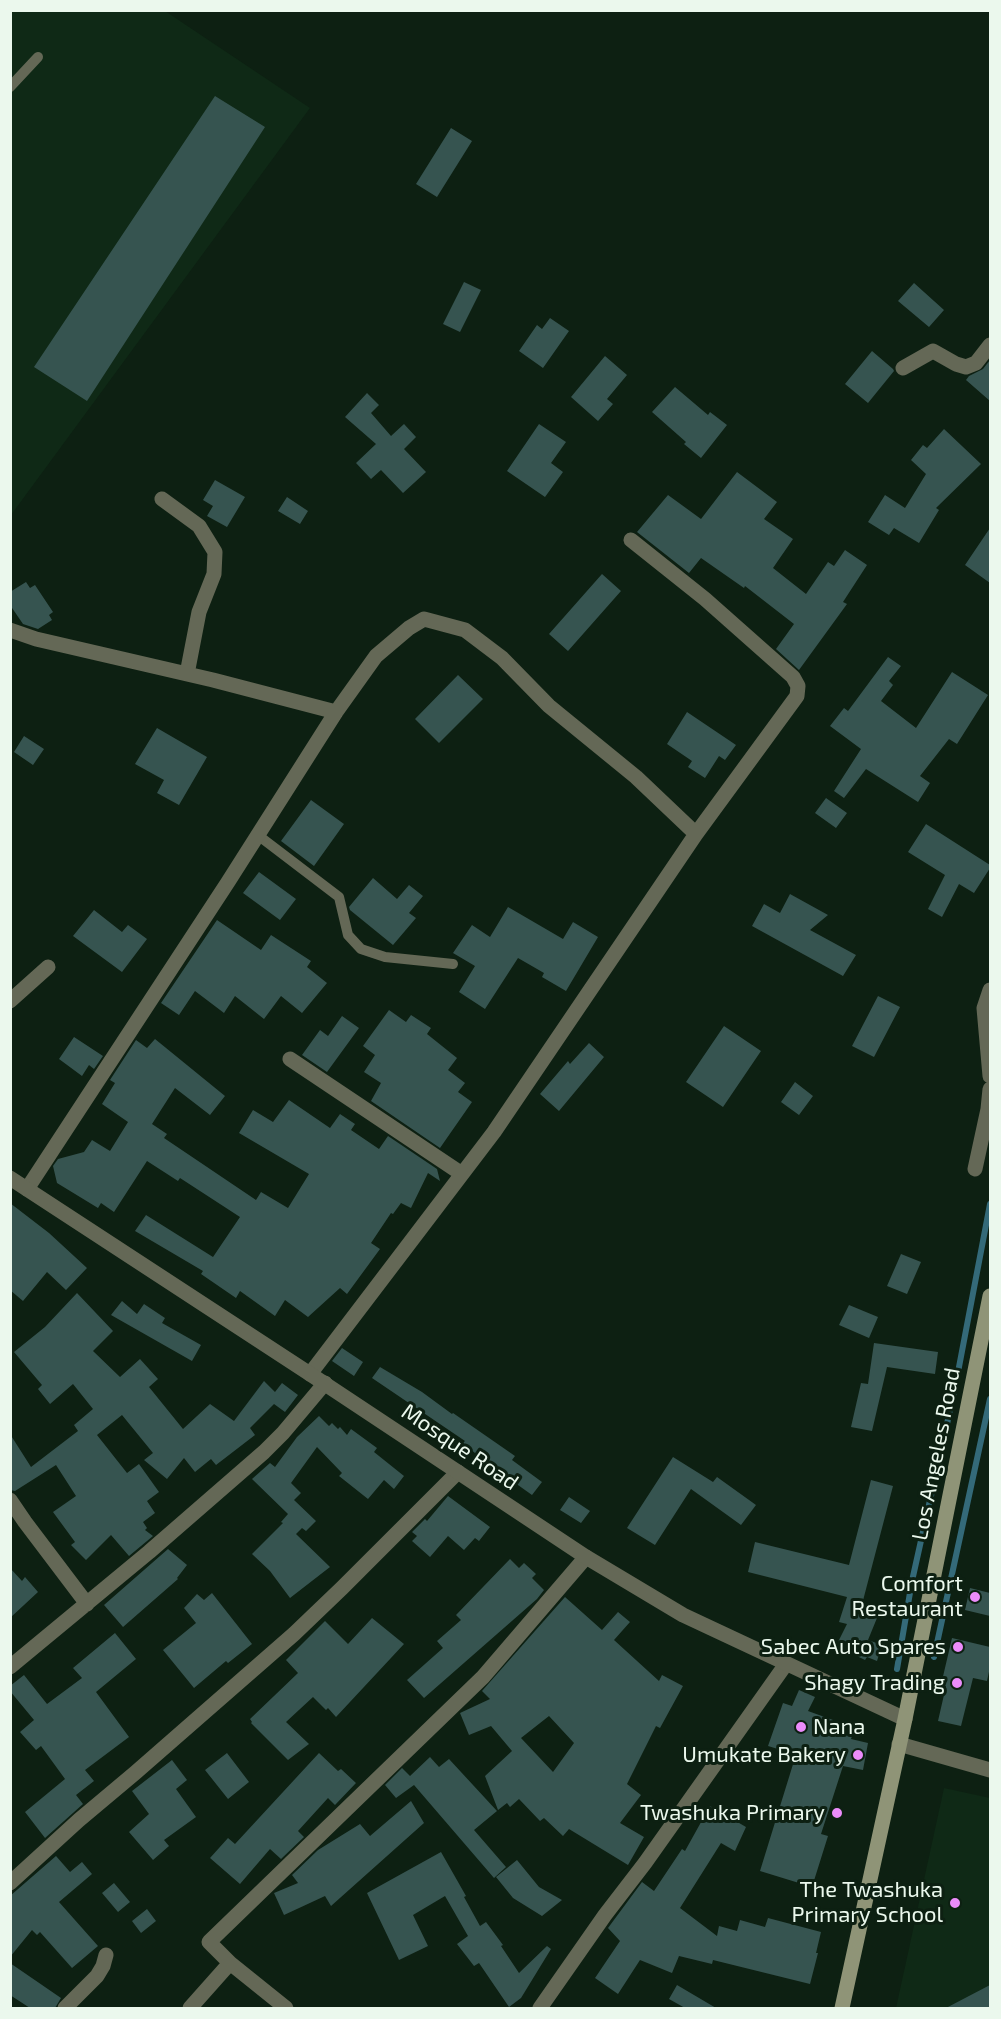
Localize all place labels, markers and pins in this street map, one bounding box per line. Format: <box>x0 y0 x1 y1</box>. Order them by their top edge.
place label: Comfort Restaurant <box>851 1571 963 1622</box>
marker: Comfort Restaurant <box>968 1590 982 1604</box>
place label: Sabec Auto Spares <box>761 1634 946 1660</box>
marker: Sabec Auto Spares <box>951 1640 965 1654</box>
place label: Shagy Trading <box>804 1670 945 1696</box>
marker: Shagy Trading <box>950 1676 964 1690</box>
place label: Nana <box>813 1714 865 1740</box>
marker: Nana <box>794 1720 808 1734</box>
place label: Umukate Bakery <box>682 1742 846 1768</box>
marker: Umukate Bakery <box>851 1748 865 1762</box>
place label: Twashuka Primary <box>640 1800 825 1826</box>
marker: Twashuka Primary <box>830 1806 844 1820</box>
place label: The Twashuka Primary School <box>792 1877 943 1928</box>
marker: The Twashuka Primary School <box>948 1896 962 1910</box>

